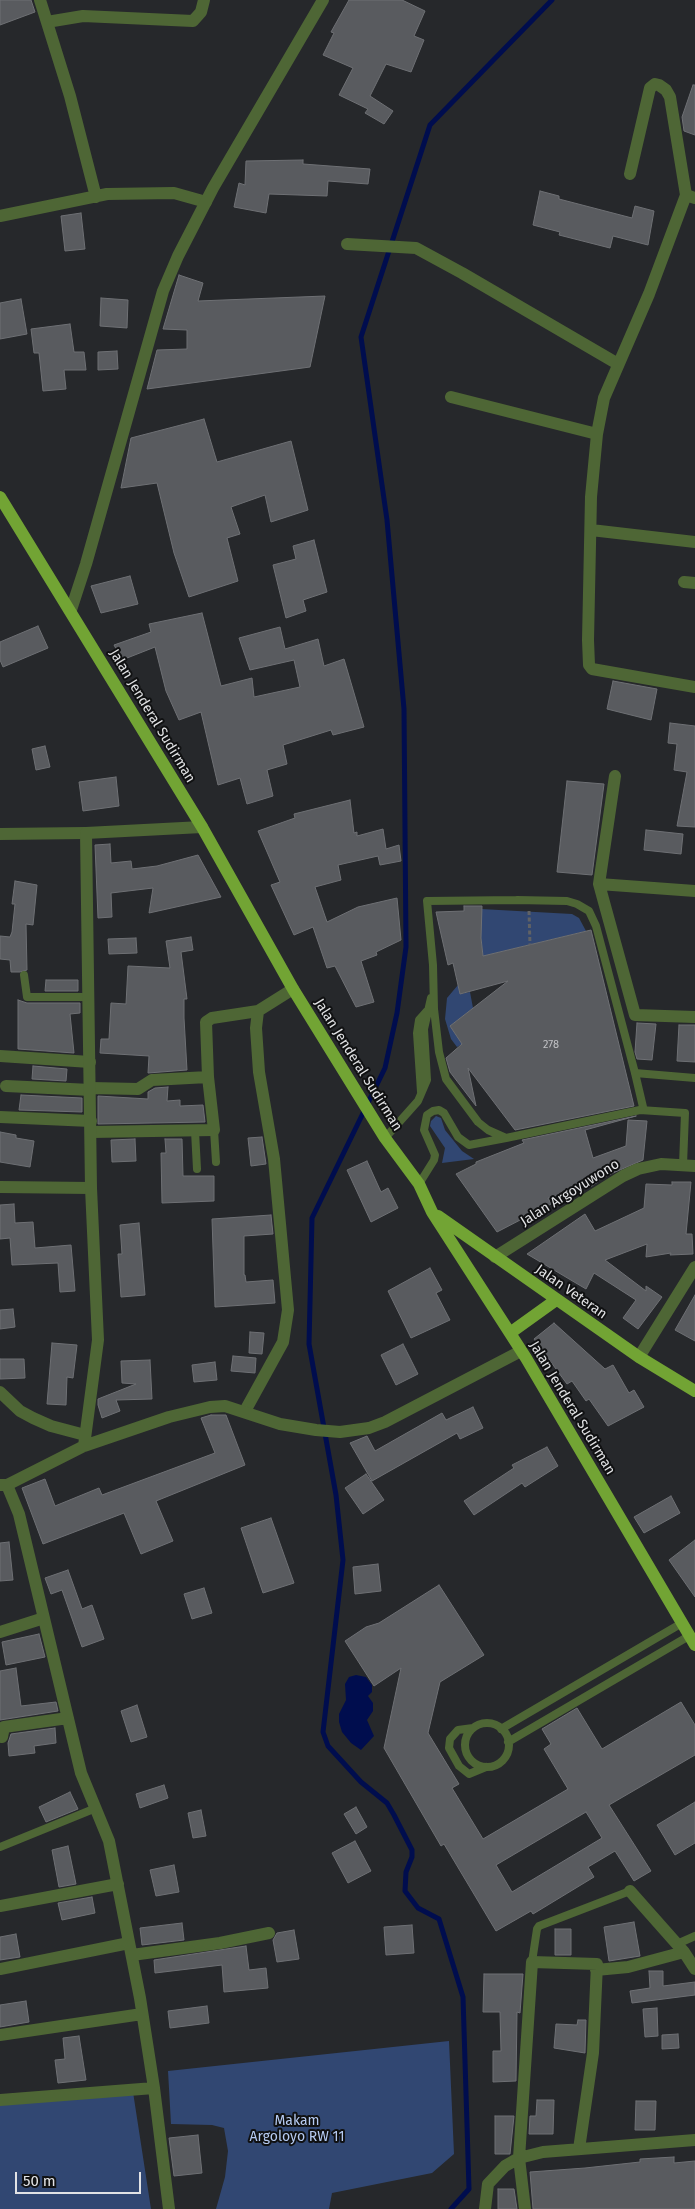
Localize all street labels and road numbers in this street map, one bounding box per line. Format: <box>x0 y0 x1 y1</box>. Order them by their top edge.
street label: Jalan Jenderal Sudirman <box>105 646 199 786</box>
street label: Jalan Jenderal Sudirman <box>310 996 406 1134</box>
street label: Jalan Argoyuwono <box>517 1156 623 1230</box>
street label: Jalan Veteran <box>532 1261 610 1323</box>
street label: Jalan Jenderal Sudirman <box>525 1338 619 1478</box>

